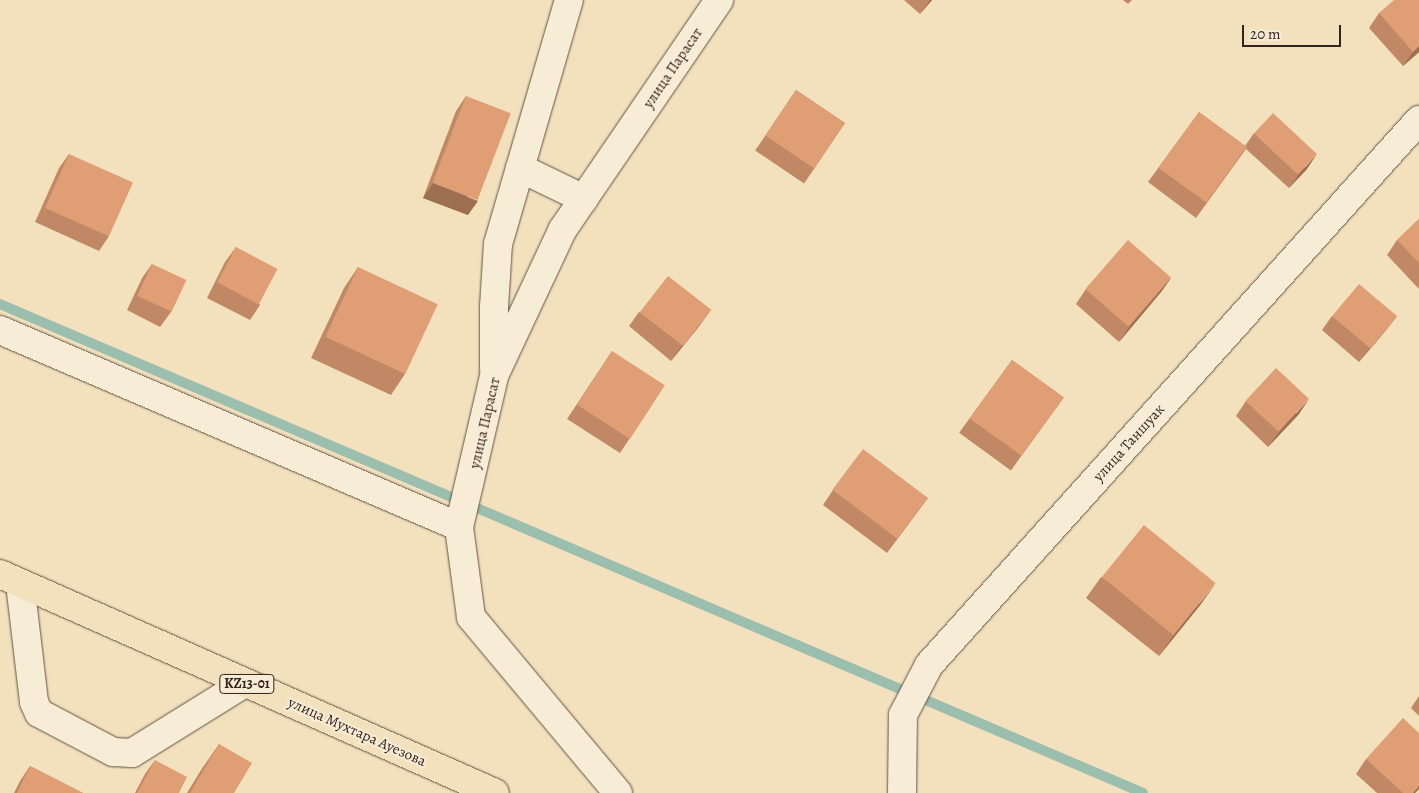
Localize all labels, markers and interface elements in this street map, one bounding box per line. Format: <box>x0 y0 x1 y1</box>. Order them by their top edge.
scale bar <box>1244 15 1343 47</box>
street label: улица Парасат <box>639 24 707 112</box>
text: 20 m <box>1250 24 1281 44</box>
street label: улица Парасат <box>466 376 504 470</box>
street label: улица Таншуак <box>1090 401 1168 485</box>
road number: KZ13-01 <box>218 672 276 696</box>
street label: улица Мухтара Ауезова <box>285 693 429 771</box>

